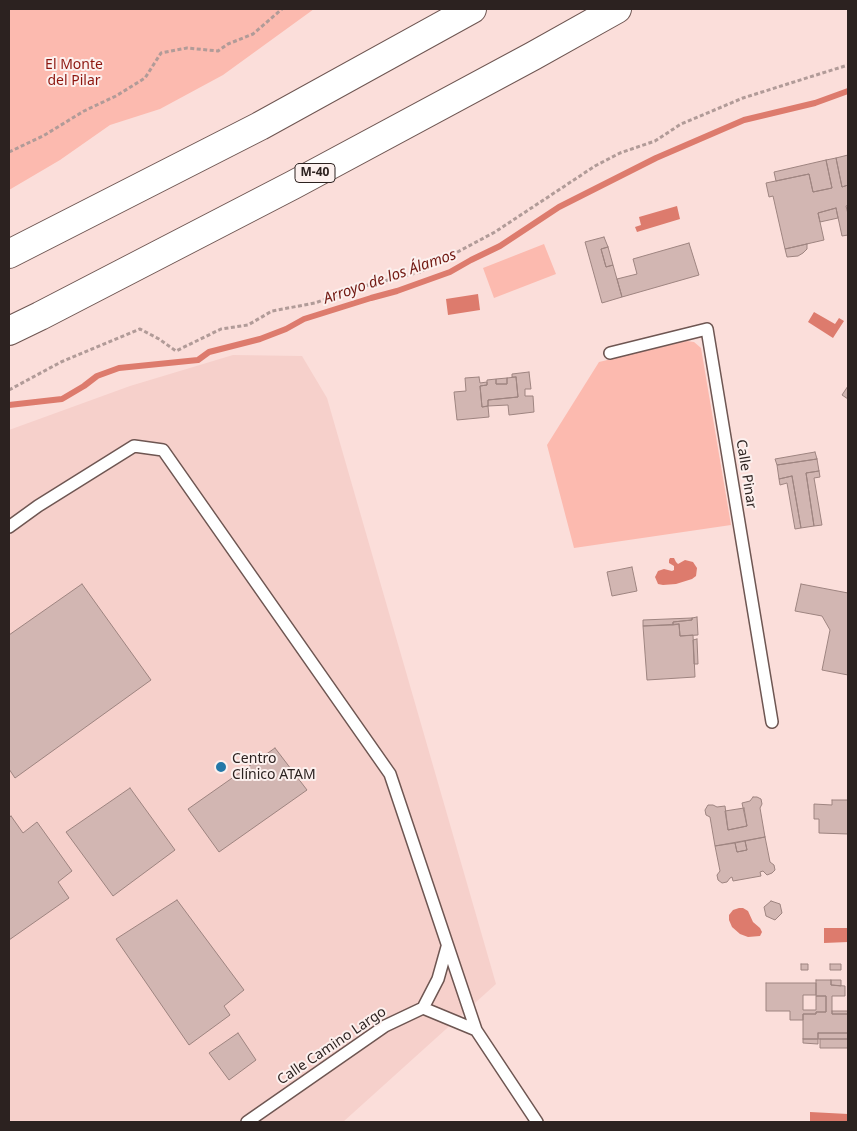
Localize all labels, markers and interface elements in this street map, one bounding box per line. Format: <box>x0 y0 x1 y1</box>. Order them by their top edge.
park label: El Monte del Pilar <box>45 57 103 90</box>
road number: M-40 <box>295 164 335 182</box>
water label: Arroyo de los Álamos <box>321 246 459 308</box>
street label: Calle Pinar <box>732 438 760 510</box>
place label: Centro Clínico ATAM <box>232 751 316 784</box>
marker: Centro Clínico ATAM <box>214 760 228 774</box>
street label: Calle Camino Largo <box>274 1003 390 1089</box>

